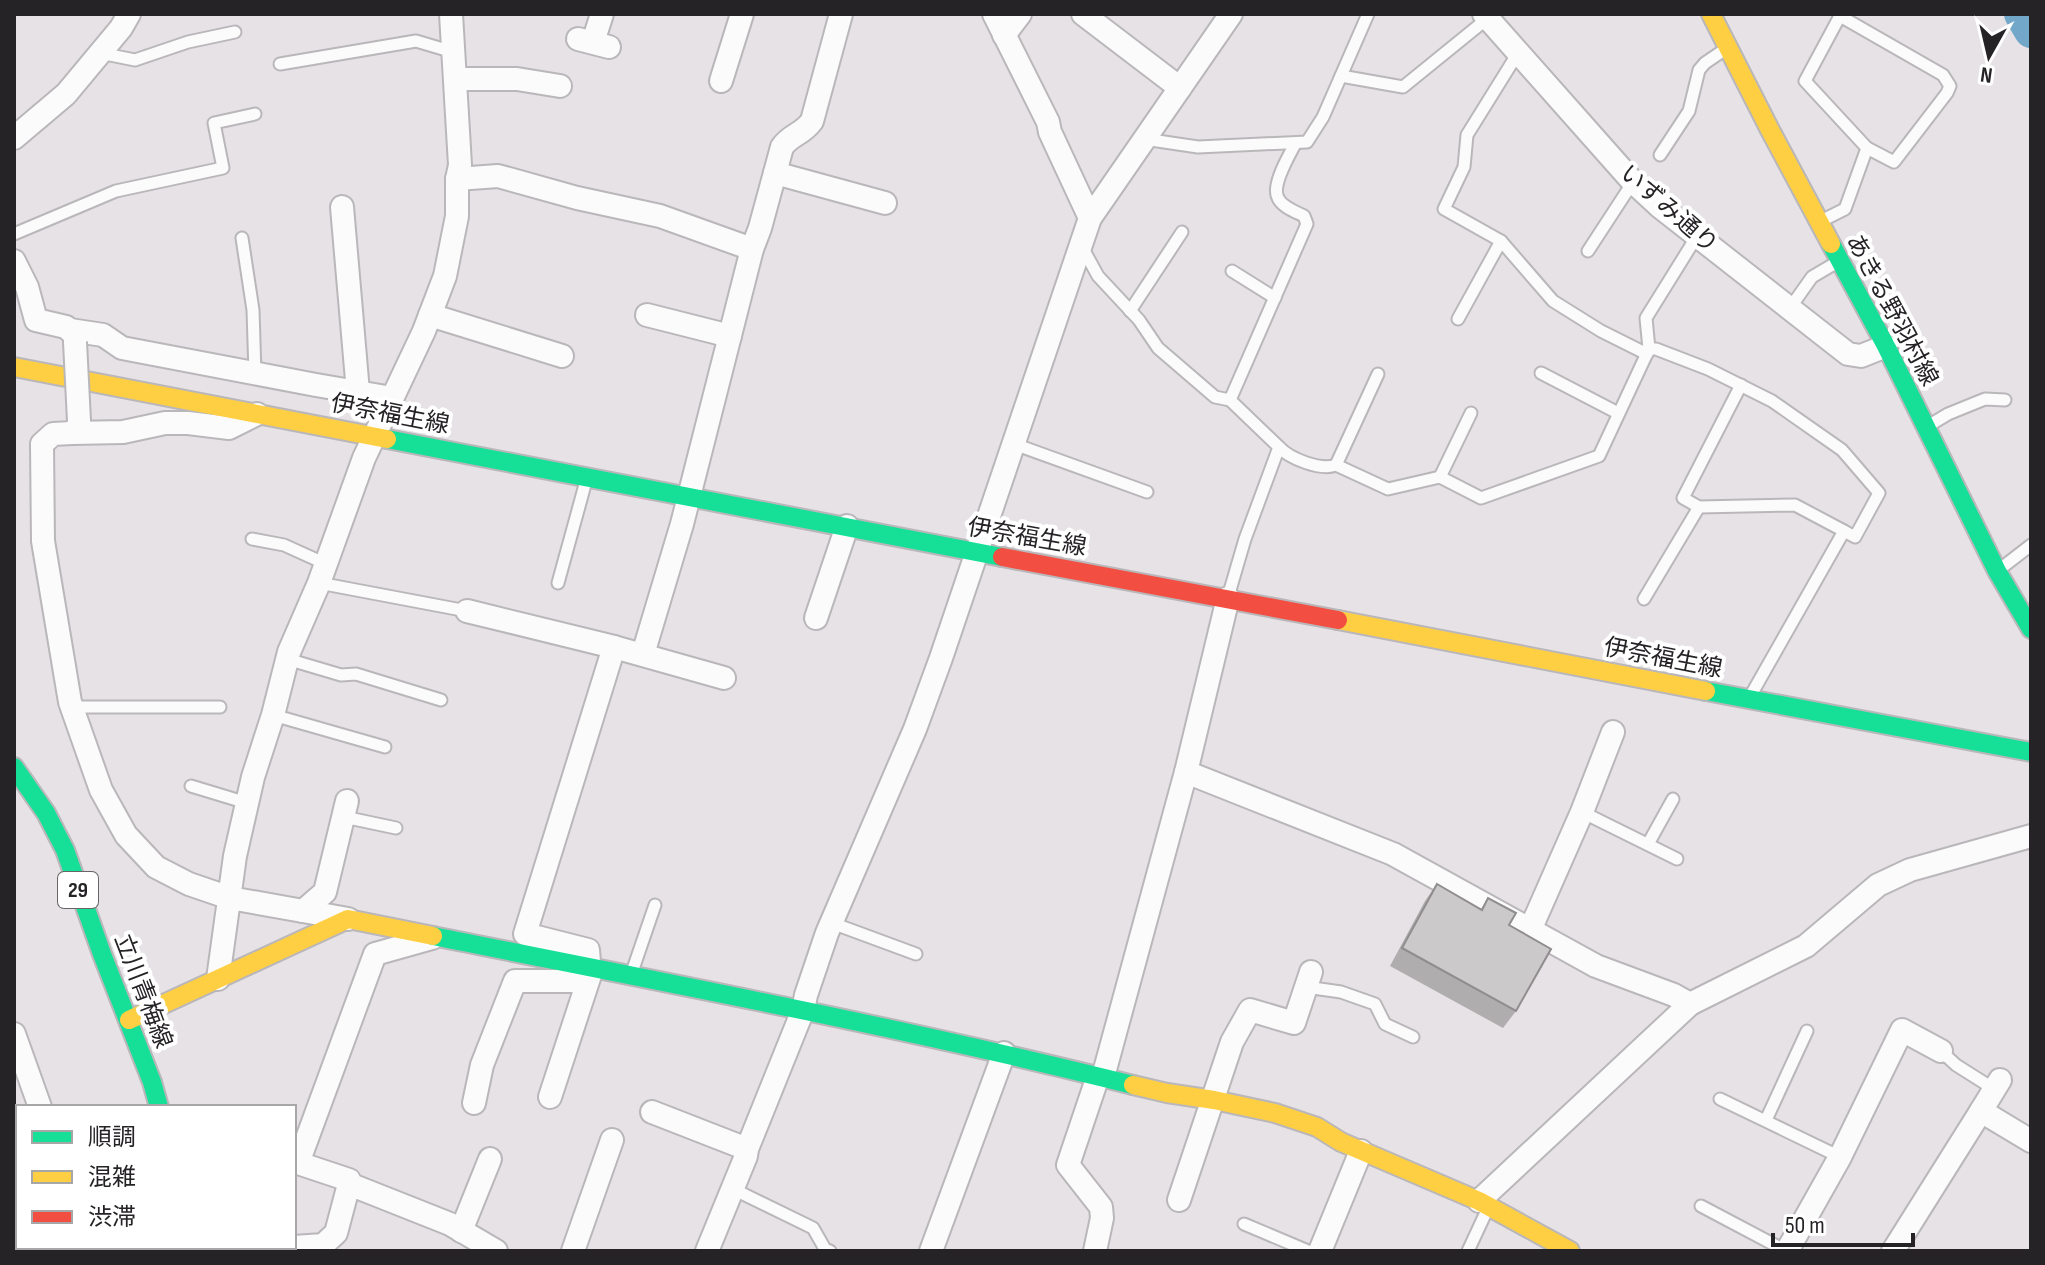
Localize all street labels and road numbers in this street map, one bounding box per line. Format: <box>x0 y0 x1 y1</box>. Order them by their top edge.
street label: いずみ通り <box>1614 159 1724 259</box>
street label: あきる野羽村線 <box>1840 229 1944 391</box>
street label: 伊奈福生線 <box>328 388 452 440</box>
street label: 伊奈福生線 <box>965 512 1089 562</box>
street label: 伊奈福生線 <box>1601 632 1725 684</box>
road number: 29 <box>58 872 98 908</box>
street label: 立川青梅線 <box>108 930 178 1052</box>

